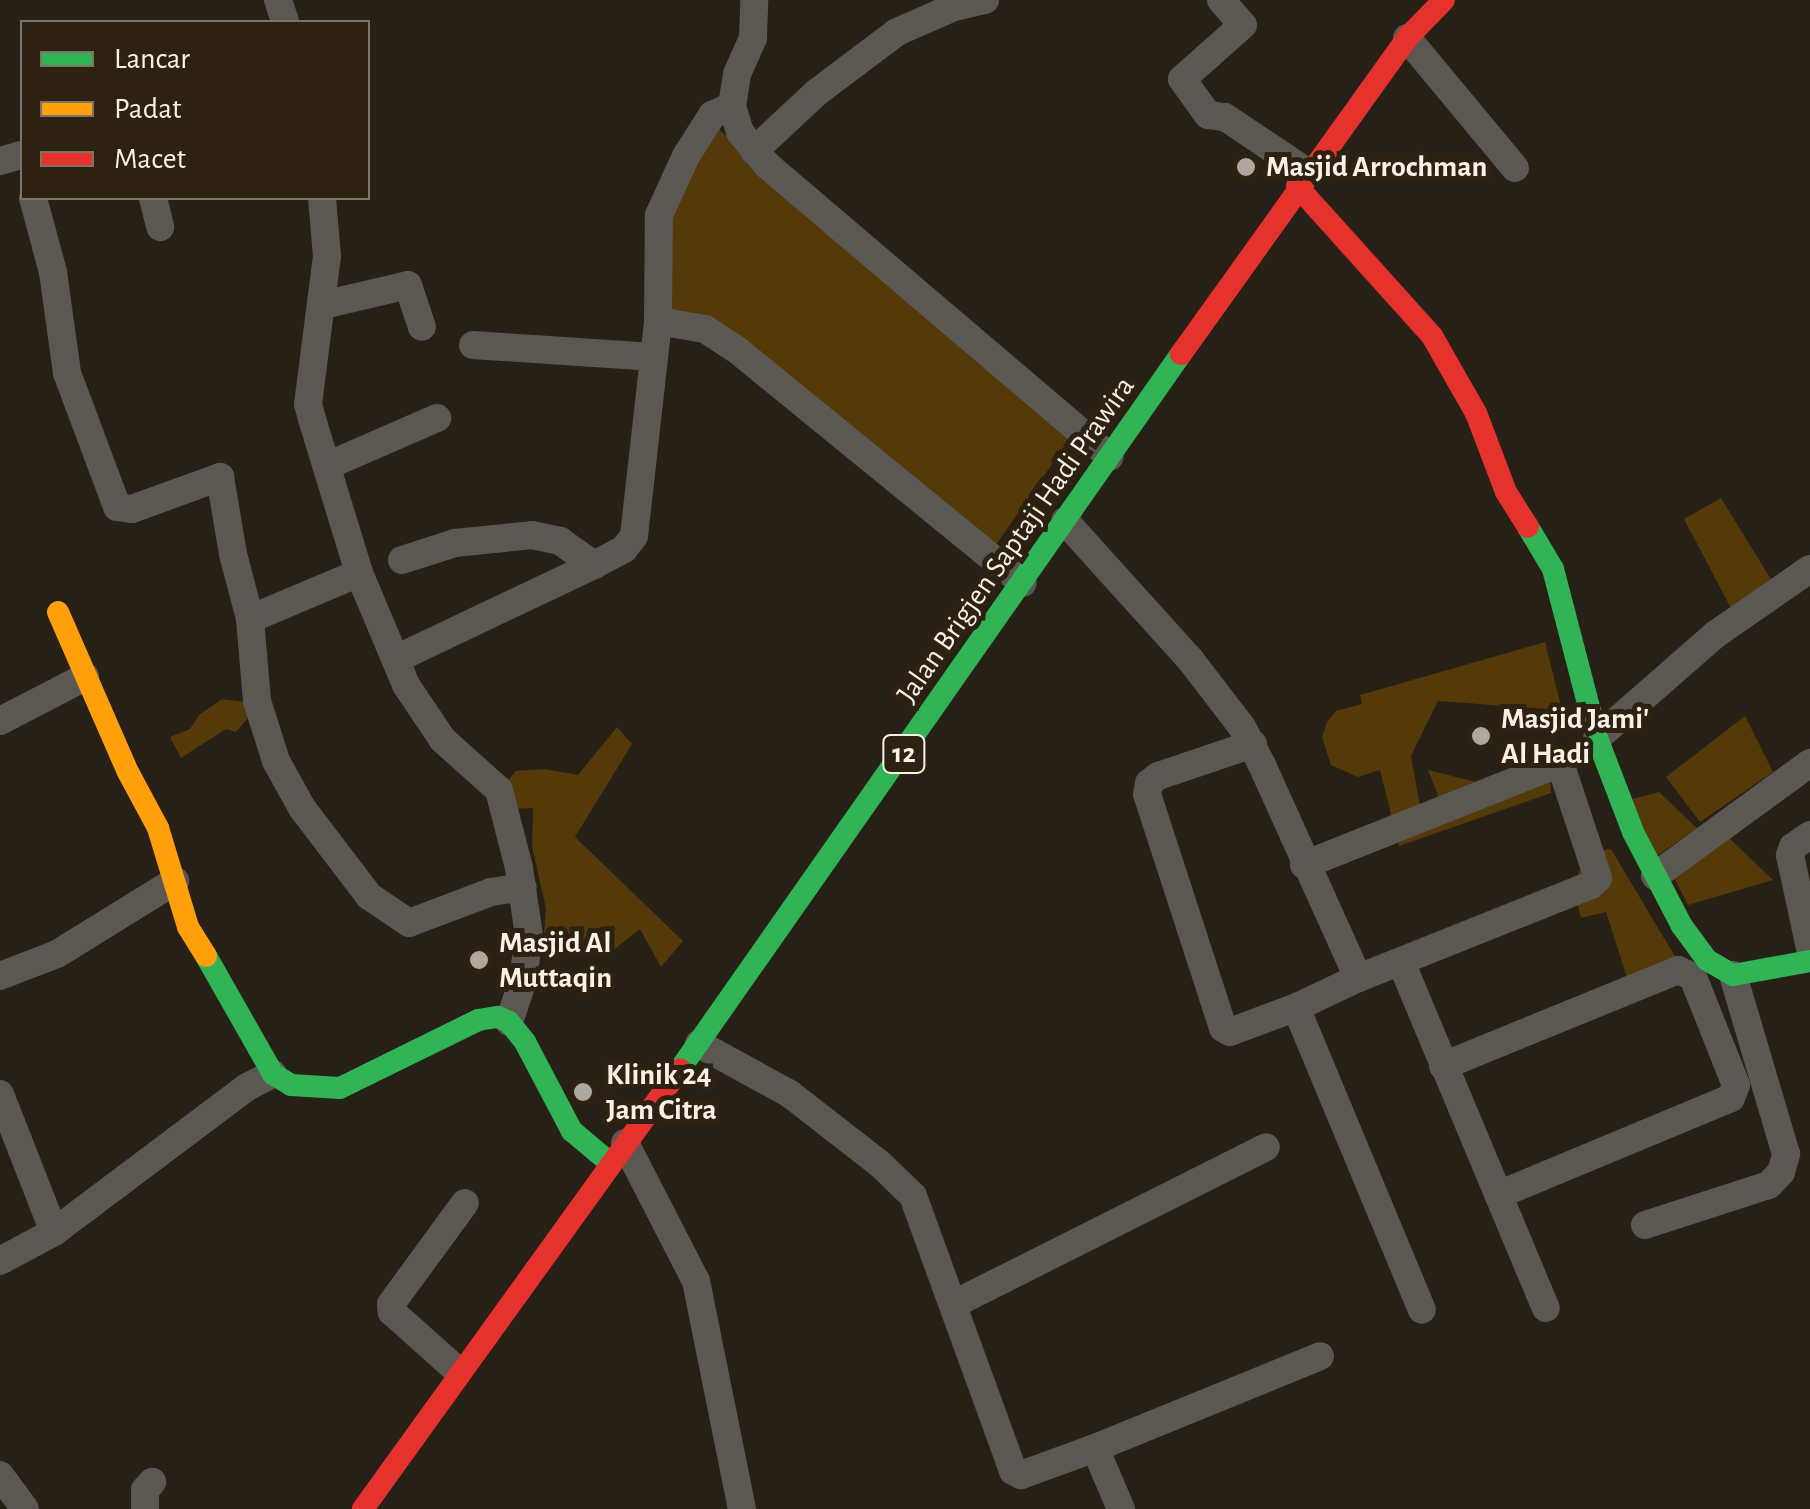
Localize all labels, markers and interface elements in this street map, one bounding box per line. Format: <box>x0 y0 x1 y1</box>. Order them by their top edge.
legend <box>20 20 370 200</box>
text: Lancar <box>114 44 190 74</box>
text: Padat <box>114 94 182 124</box>
text: Macet <box>114 144 186 174</box>
place label: Masjid Arrochman <box>1266 149 1487 185</box>
marker: Masjid Arrochman <box>1235 156 1257 178</box>
street label: Jalan Brigjen Saptaji Hadi Prawira <box>889 370 1143 710</box>
place label: Masjid Jami' Al Hadi <box>1501 701 1649 772</box>
marker: Masjid Jami' Al Hadi <box>1470 725 1492 747</box>
road number: 12 <box>882 731 926 777</box>
place label: Masjid Al Muttaqin <box>499 925 612 996</box>
marker: Masjid Al Muttaqin <box>468 949 490 971</box>
place label: Klinik 24 Jam Citra <box>606 1057 717 1128</box>
marker: Klinik 24 Jam Citra <box>570 1079 596 1105</box>

